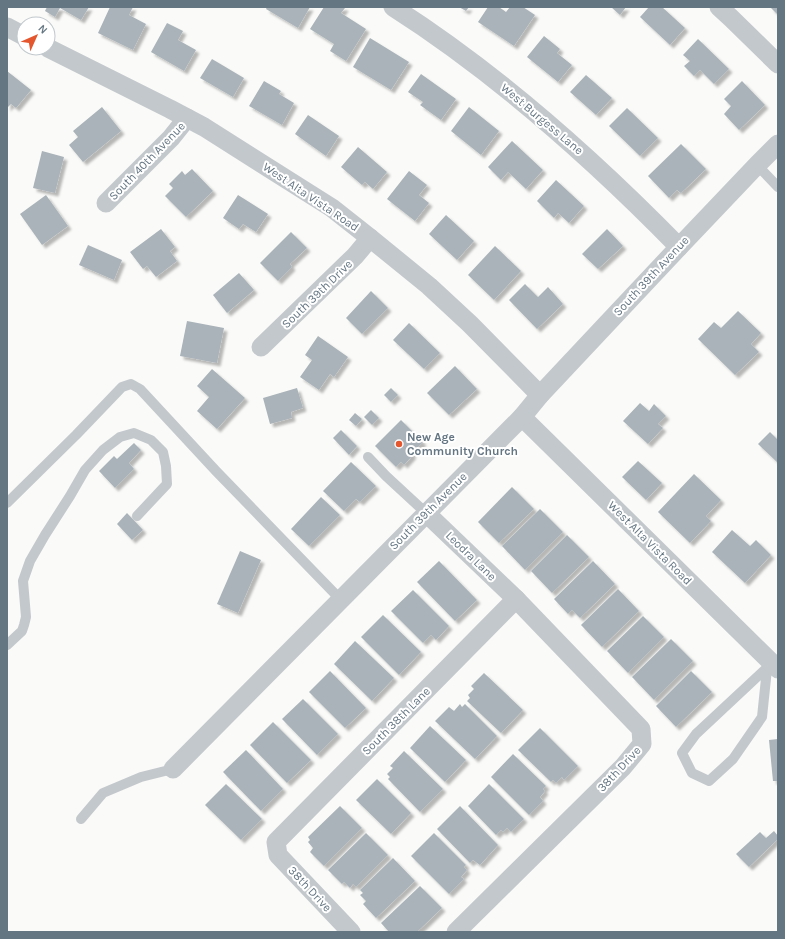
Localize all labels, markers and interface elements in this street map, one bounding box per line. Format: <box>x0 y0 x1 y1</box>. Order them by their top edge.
north arrow <box>16 16 56 56</box>
text: N <box>35 22 50 37</box>
street label: West Burgess Lane <box>498 81 586 157</box>
street label: South 40th Avenue <box>106 119 188 203</box>
street label: West Alta Vista Road <box>260 160 362 234</box>
street label: South 39th Avenue <box>610 233 692 319</box>
street label: South 39th Drive <box>279 257 355 331</box>
place label: New Age Community Church <box>407 430 518 458</box>
marker: New Age Community Church <box>394 439 404 449</box>
street label: South 39th Avenue <box>386 469 470 553</box>
street label: West Alta Vista Road <box>605 498 695 588</box>
street label: Leodra Lane <box>443 528 499 584</box>
street label: South 38th Lane <box>359 684 433 758</box>
street label: 38th Drive <box>594 743 644 795</box>
street label: 38th Drive <box>285 863 335 915</box>

